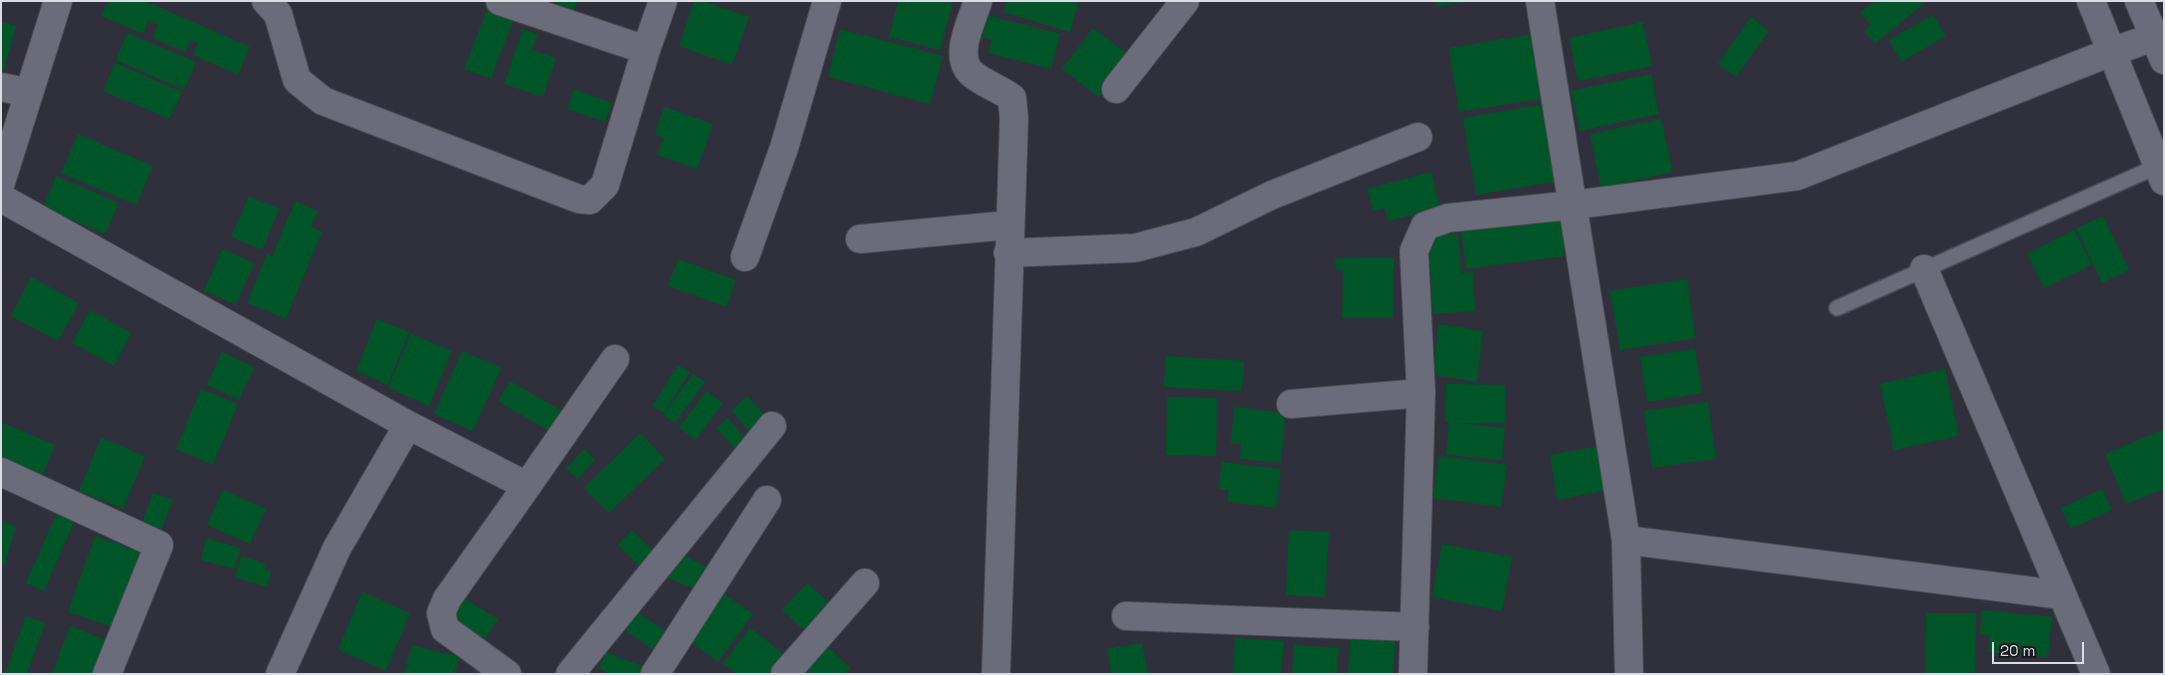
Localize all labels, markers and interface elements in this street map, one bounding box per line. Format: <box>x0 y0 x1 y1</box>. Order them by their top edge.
scale bar <box>1995 632 2088 664</box>
text: 20 m <box>2000 641 2035 660</box>

